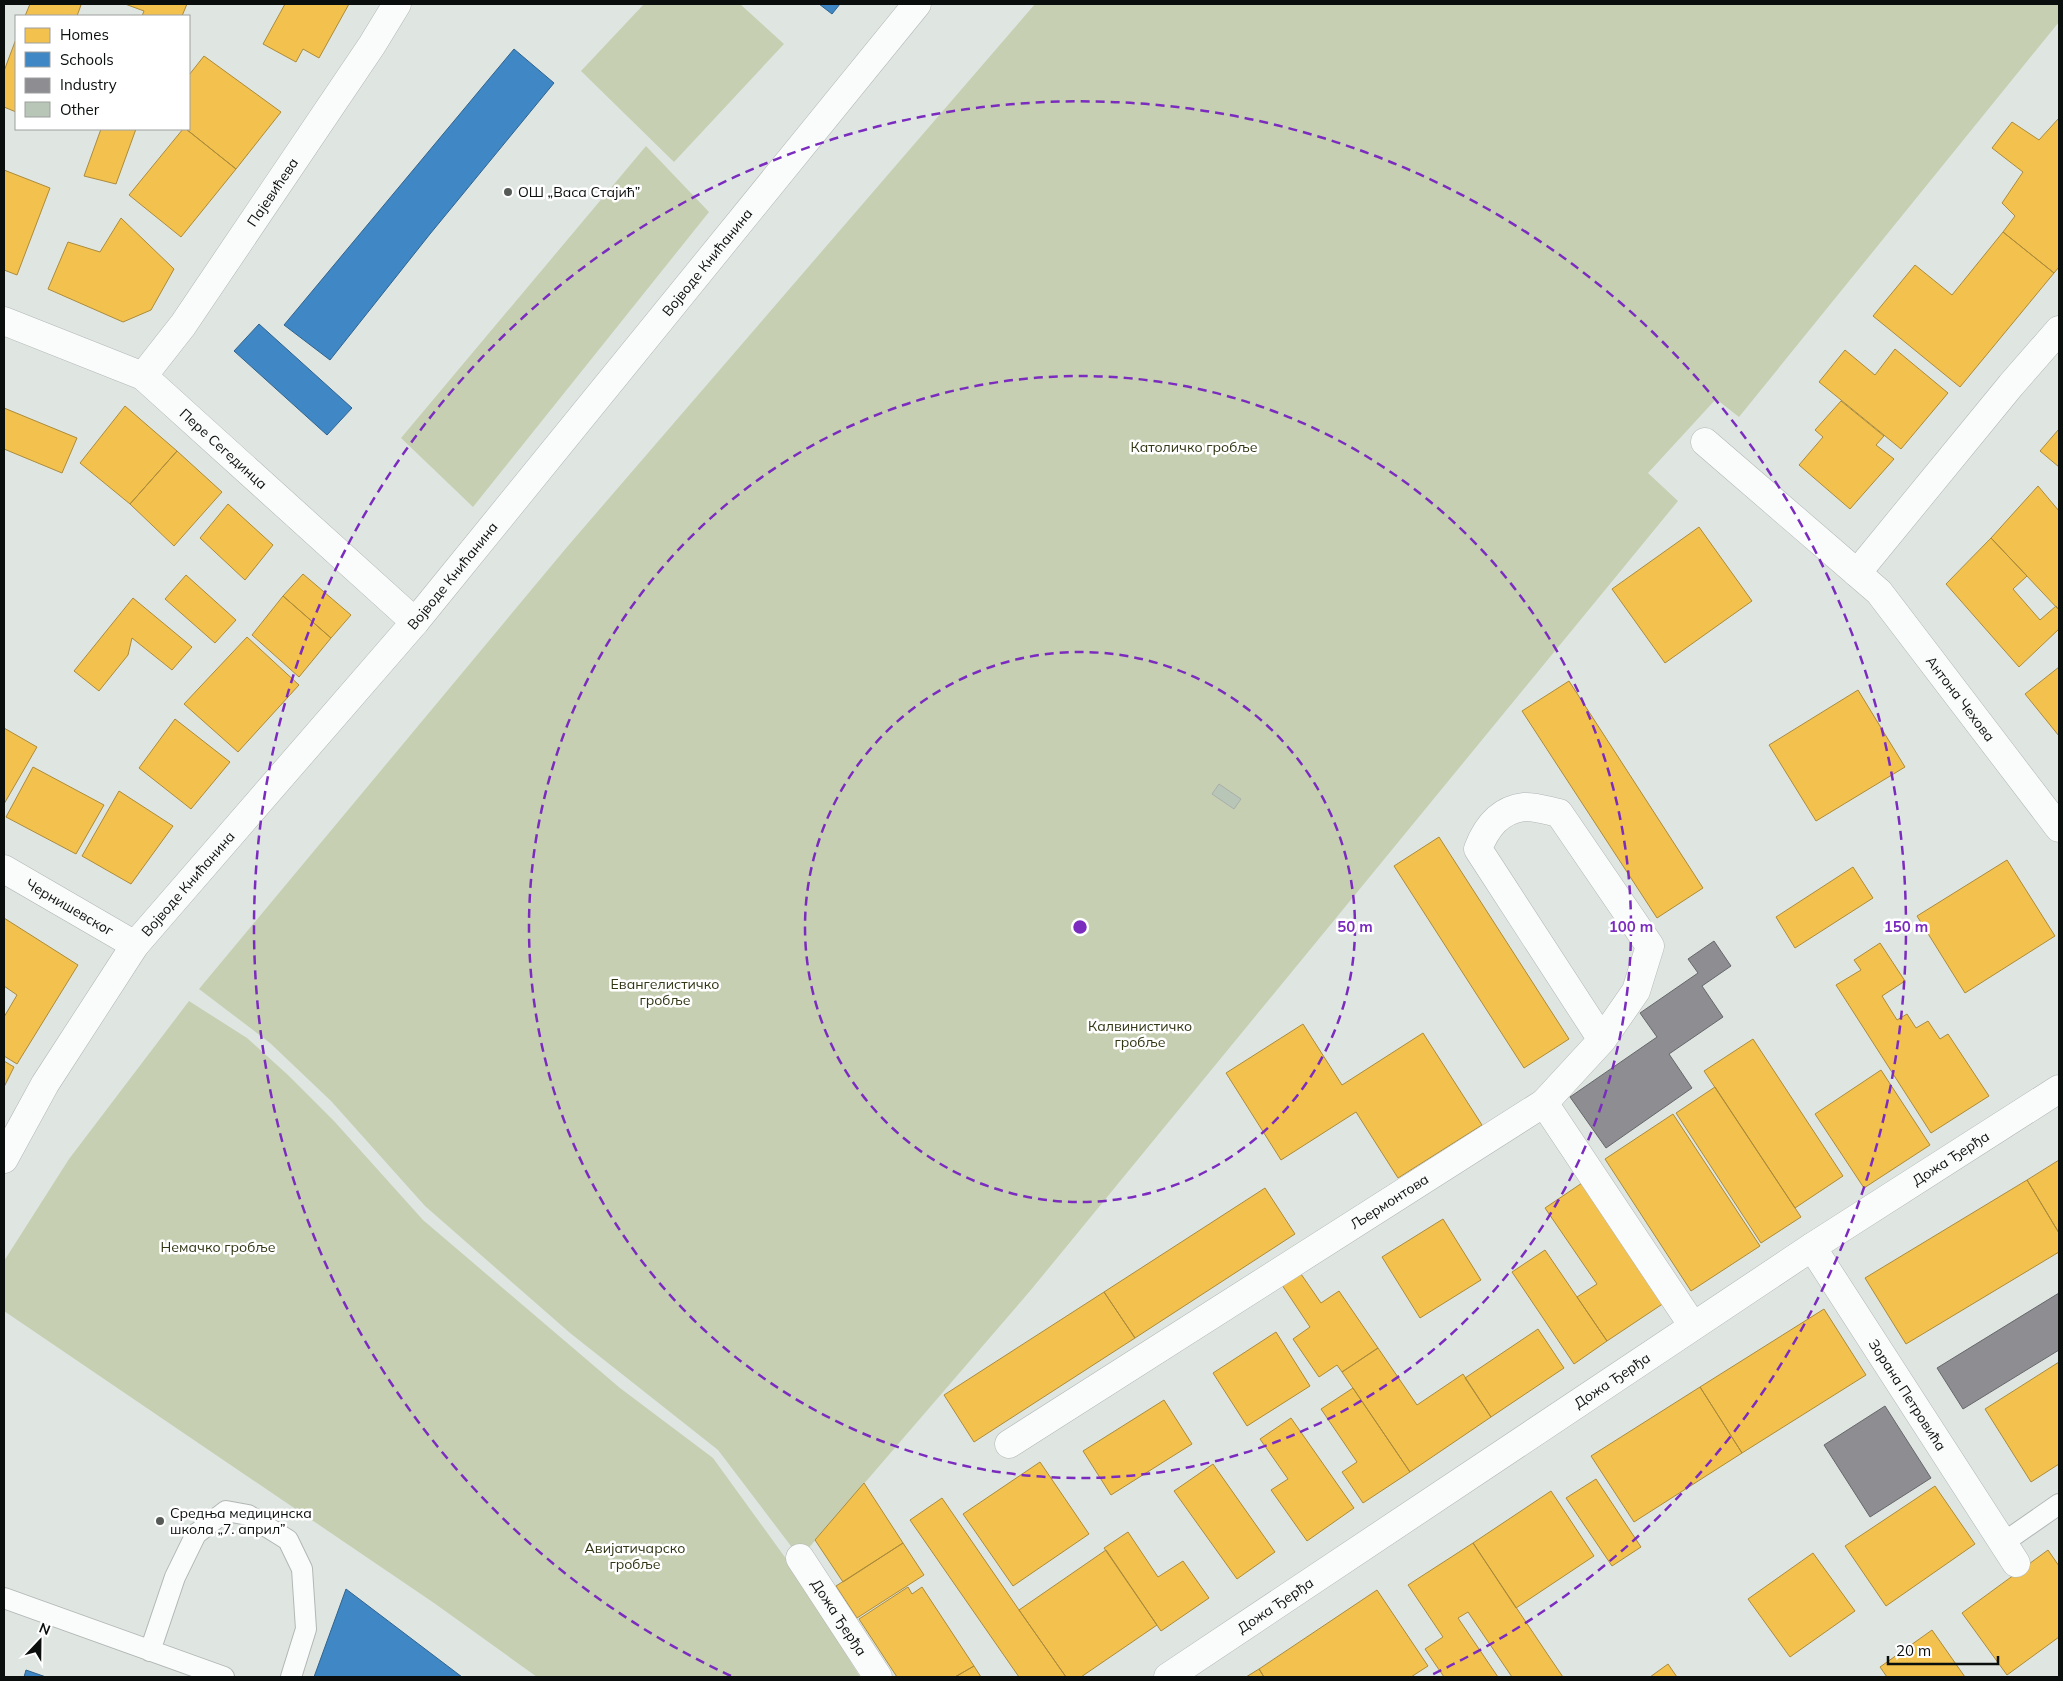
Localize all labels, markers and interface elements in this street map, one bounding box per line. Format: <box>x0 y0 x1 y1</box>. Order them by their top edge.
legend <box>15 15 190 130</box>
text: Homes <box>60 25 109 44</box>
text: Schools <box>60 50 114 69</box>
text: Industry <box>60 75 117 94</box>
text: Other <box>60 100 100 119</box>
street label: Пајевићева <box>243 154 302 230</box>
place label: ОШ „Васа Стајић” <box>518 183 640 201</box>
marker: ОШ „Васа Стајић” <box>502 186 514 198</box>
street label: Војводе Книћанина <box>658 205 756 320</box>
street label: Пере Сегединца <box>176 405 271 493</box>
park label: Католичко гробље <box>1130 438 1258 456</box>
street label: Војводе Книћанина <box>403 518 502 633</box>
street label: Антона Чехова <box>1922 652 1999 745</box>
street label: Војводе Книћанина <box>137 828 239 940</box>
street label: Чернишевског <box>23 875 118 940</box>
text: 50 m <box>1337 917 1373 936</box>
text: 100 m <box>1609 917 1653 936</box>
text: 150 m <box>1884 917 1928 936</box>
centre of rings <box>1071 918 1089 936</box>
park label: Евангелистичко гробље <box>611 975 719 1009</box>
park label: Калвинистичко гробље <box>1088 1017 1192 1051</box>
street label: Дожа Ђерђа <box>1909 1127 1993 1190</box>
street label: Љермонтова <box>1347 1170 1432 1233</box>
park label: Немачко гробље <box>161 1238 276 1256</box>
street label: Зорана Петровића <box>1865 1336 1950 1454</box>
street label: Дожа Ђерђа <box>1570 1349 1654 1412</box>
place label: Средња медицинска школа „7. април” <box>170 1504 312 1538</box>
marker: Средња медицинска школа „7. април” <box>154 1515 166 1527</box>
park label: Авијатичарско гробље <box>585 1539 685 1573</box>
street label: Дожа Ђерђа <box>1234 1573 1317 1637</box>
street label: Дожа Ђерђа <box>807 1576 871 1659</box>
north arrow <box>15 1616 65 1666</box>
text: N <box>37 1619 53 1639</box>
scale bar <box>1888 1634 1998 1666</box>
text: 20 m <box>1896 1641 1931 1660</box>

